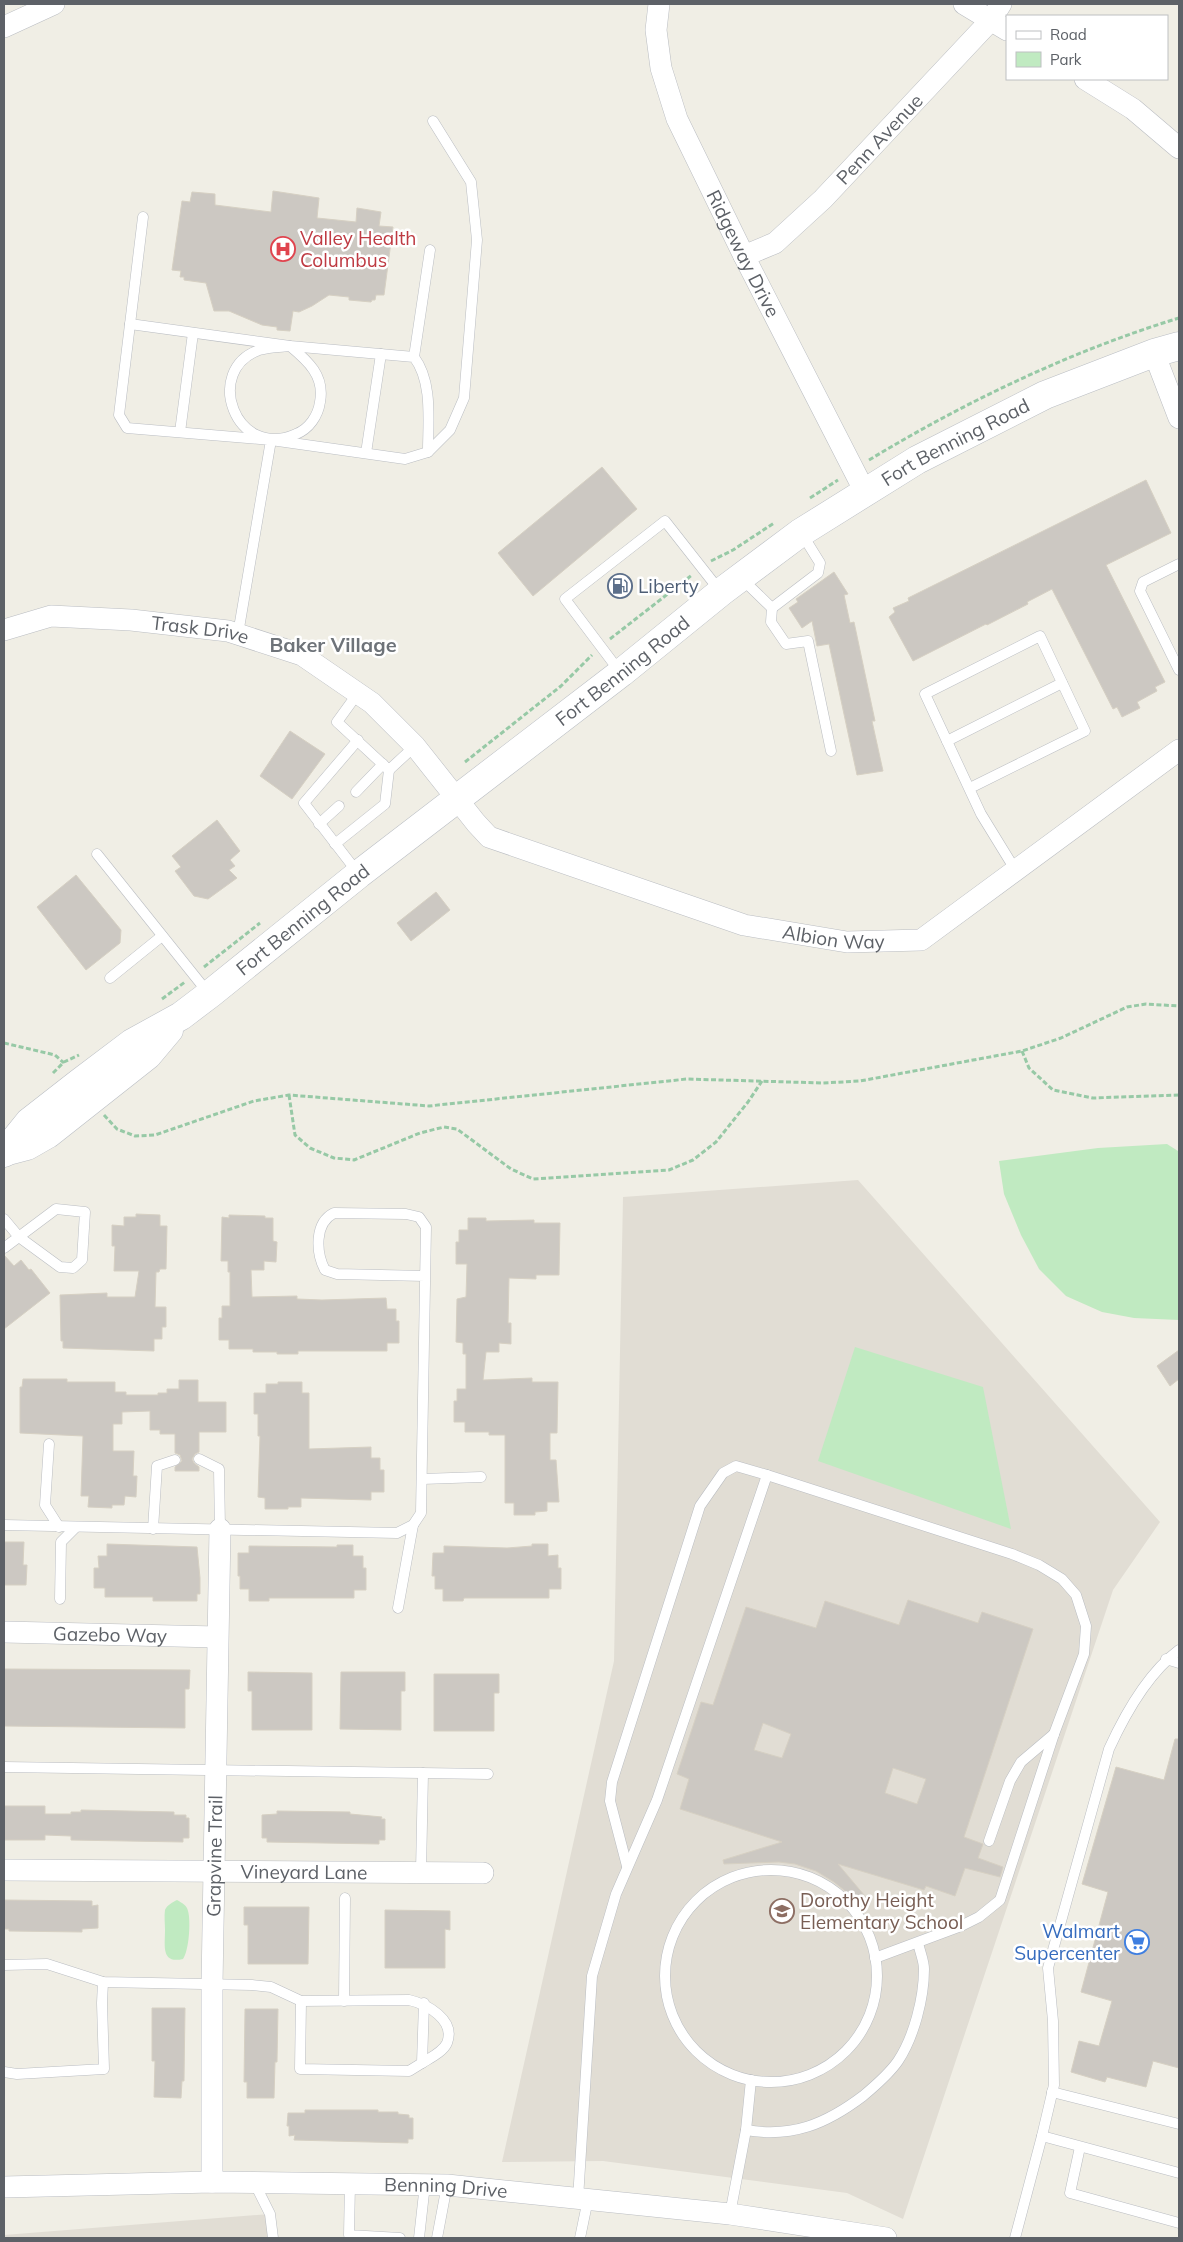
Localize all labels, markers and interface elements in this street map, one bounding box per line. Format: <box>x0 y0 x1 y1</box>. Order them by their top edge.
legend <box>1006 15 1168 80</box>
text: Road <box>1050 25 1087 44</box>
text: Park <box>1050 50 1082 69</box>
street label: Penn Avenue <box>831 89 928 189</box>
street label: Ridgeway Drive <box>702 186 785 321</box>
place label: Valley Health Columbus <box>300 226 416 272</box>
hospital icon: Valley Health Columbus <box>270 236 296 262</box>
street label: Fort Benning Road <box>877 393 1033 491</box>
fuel station icon: Liberty <box>607 573 633 599</box>
place label: Liberty <box>638 574 699 598</box>
street label: Trask Drive <box>150 610 252 649</box>
street label: Fort Benning Road <box>550 610 694 731</box>
district label: Baker Village <box>269 632 397 657</box>
street label: Fort Benning Road <box>231 858 374 980</box>
street label: Albion Way <box>781 920 885 954</box>
street label: Gazebo Way <box>53 1621 167 1648</box>
street label: Grapvine Trail <box>201 1795 227 1917</box>
street label: Vineyard Lane <box>240 1859 368 1884</box>
place label: Dorothy Height Elementary School <box>800 1888 963 1934</box>
school or university icon: Dorothy Height Elementary School <box>769 1898 795 1924</box>
place label: Walmart Supercenter <box>1014 1919 1120 1965</box>
supermarket icon: Walmart Supercenter <box>1124 1929 1150 1955</box>
street label: Benning Drive <box>384 2172 509 2203</box>

